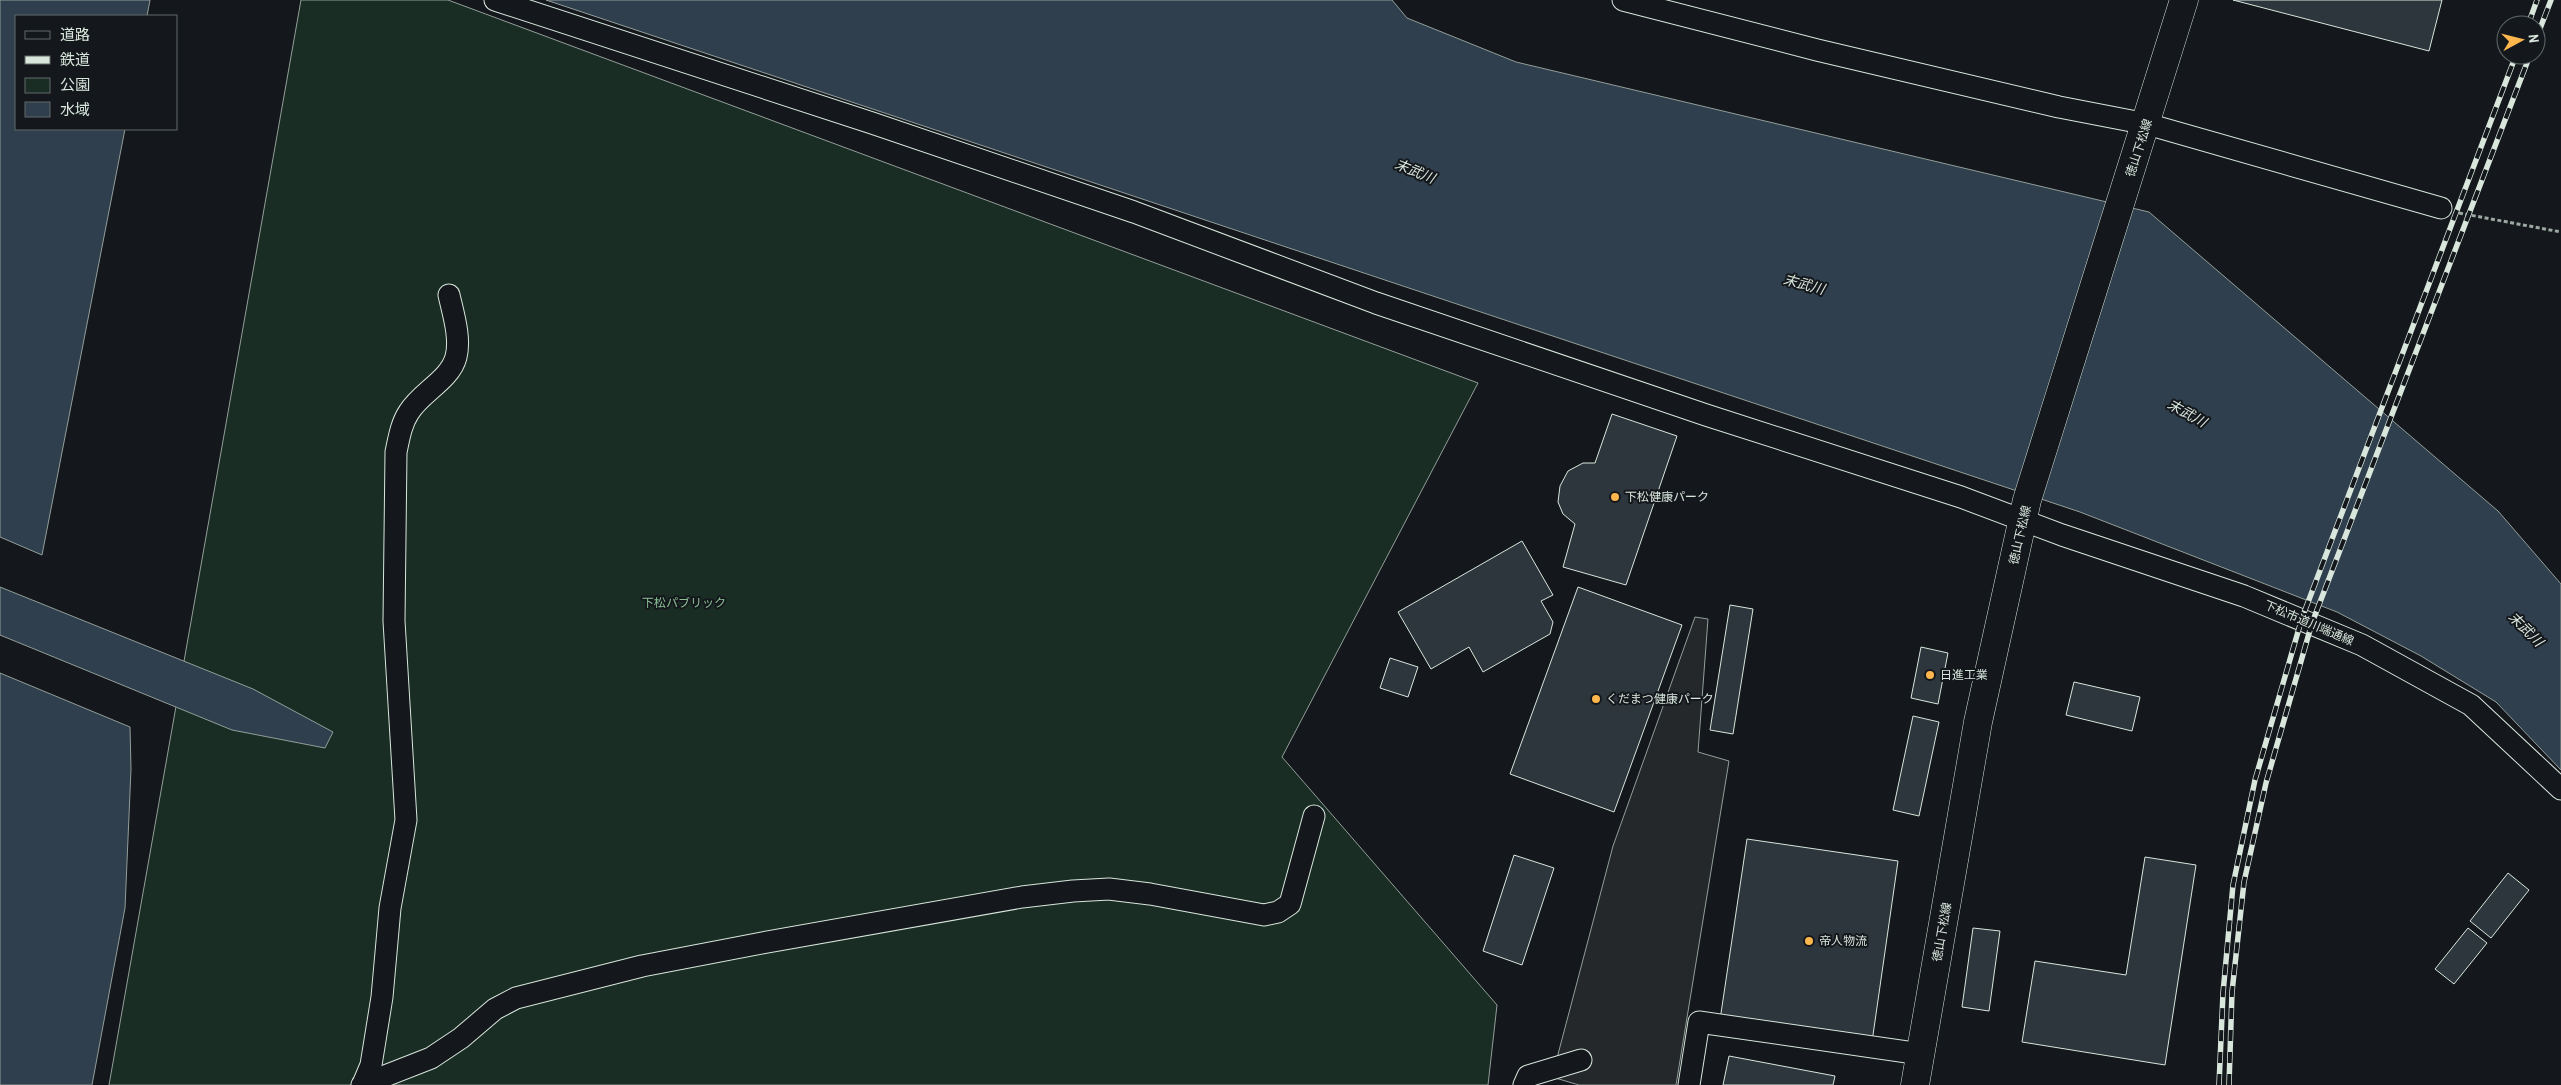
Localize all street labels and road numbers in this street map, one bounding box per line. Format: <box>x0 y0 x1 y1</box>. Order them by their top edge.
street label: 徳山下松線 <box>2122 117 2156 179</box>
street label: 徳山下松線 <box>2005 504 2035 566</box>
street label: 下松市道川端通線 <box>2262 597 2356 649</box>
street label: 徳山下松線 <box>1929 901 1955 963</box>

